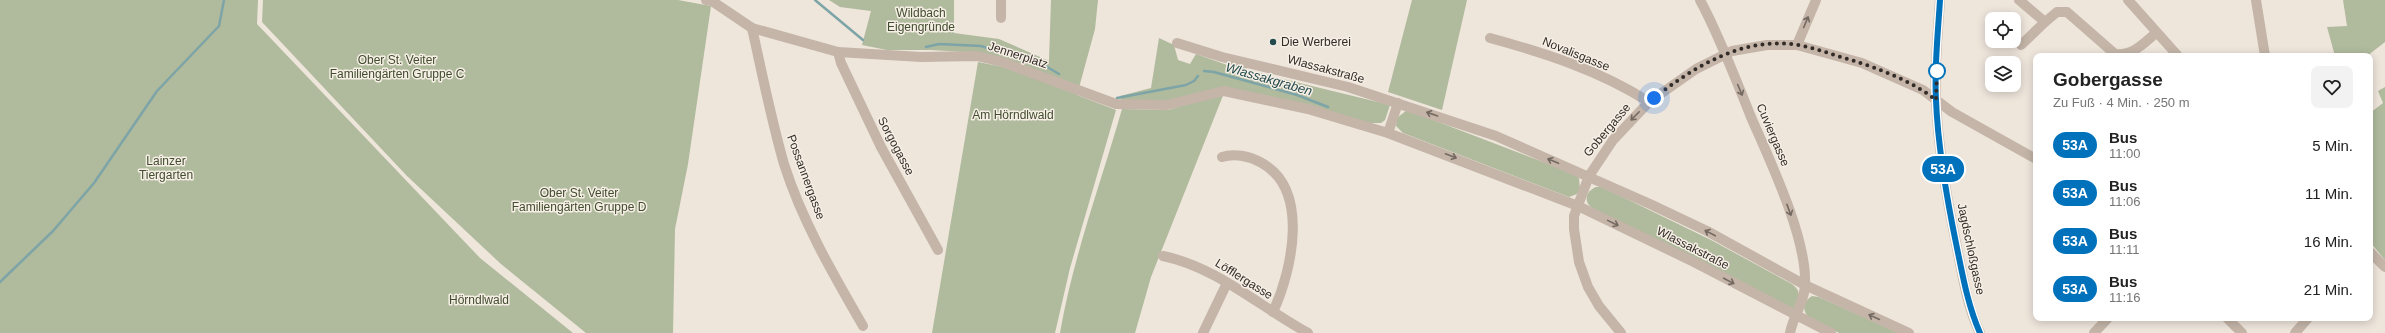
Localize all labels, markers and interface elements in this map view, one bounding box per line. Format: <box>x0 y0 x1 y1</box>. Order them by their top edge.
park label: Wildbach Eigengründe <box>887 6 955 34</box>
map controls <box>1985 12 2021 92</box>
button: locate <box>1985 12 2021 48</box>
one-way arrow <box>1803 17 1811 29</box>
street label: Novalisgasse <box>1540 34 1612 74</box>
place label: Die Werberei <box>1281 35 1351 49</box>
marker: Die Werberei <box>1268 37 1278 47</box>
street label: Jennerplatz <box>986 39 1050 71</box>
street label: Wlassakstraße <box>1286 52 1366 86</box>
park label: Ober St. Veiter Familiengärten Gruppe C <box>330 53 465 81</box>
button: layers <box>1985 56 2021 92</box>
water label: Wlassakgraben <box>1224 59 1314 99</box>
unlabelled marker <box>1928 62 1946 80</box>
button: heart <box>2311 66 2353 108</box>
text: Gobergasse <box>2053 69 2163 90</box>
one-way arrow <box>1737 83 1744 95</box>
your location <box>1644 88 1664 108</box>
text: Zu Fuß · 4 Min. · 250 m <box>2053 95 2190 110</box>
street label: Gobergasse <box>1581 100 1634 160</box>
street label: Cuviergasse <box>1754 102 1793 169</box>
park label: Am Hörndlwald <box>972 108 1054 122</box>
one-way arrow <box>1426 110 1438 118</box>
one-way arrow <box>1630 111 1640 121</box>
street label: Sorgogasse <box>875 114 917 178</box>
text: Bus <box>2109 129 2137 146</box>
street label: Possannergasse <box>784 133 828 222</box>
text: 53A <box>2062 137 2088 153</box>
text: 5 Min. <box>2312 137 2353 154</box>
text: 11:00 <box>2109 146 2141 161</box>
one-way arrow <box>1444 152 1456 160</box>
park label: Lainzer Tiergarten <box>139 154 193 182</box>
one-way arrow <box>1548 156 1560 164</box>
line badge: 53A <box>1920 156 1966 182</box>
text: 53A <box>1930 161 1956 177</box>
text: Bus <box>2109 177 2137 194</box>
text: 53A <box>2062 185 2088 201</box>
text: 11 Min. <box>2305 185 2353 202</box>
park label: Ober St. Veiter Familiengärten Gruppe D <box>512 186 647 214</box>
text: 11:06 <box>2109 194 2141 209</box>
street label: Jagdschloßgasse <box>1954 202 1988 296</box>
one-way arrow <box>1785 204 1793 216</box>
one-way arrow <box>1607 220 1619 227</box>
street label: Wlassakstraße <box>1654 224 1732 272</box>
text: Bus <box>2109 225 2137 242</box>
one-way arrow <box>1704 229 1716 236</box>
text: 53A <box>2062 233 2088 249</box>
text: 16 Min. <box>2304 233 2353 250</box>
text: 11:11 <box>2109 242 2140 257</box>
street label: Löfflergasse <box>1213 256 1276 302</box>
text: Bus <box>2109 273 2137 290</box>
one-way arrow <box>1723 278 1735 285</box>
text: 53A <box>2062 281 2088 297</box>
text: 21 Min. <box>2304 281 2353 298</box>
text: 11:16 <box>2109 290 2141 305</box>
park label: Hörndlwald <box>449 293 509 307</box>
one-way arrow <box>1868 312 1880 320</box>

